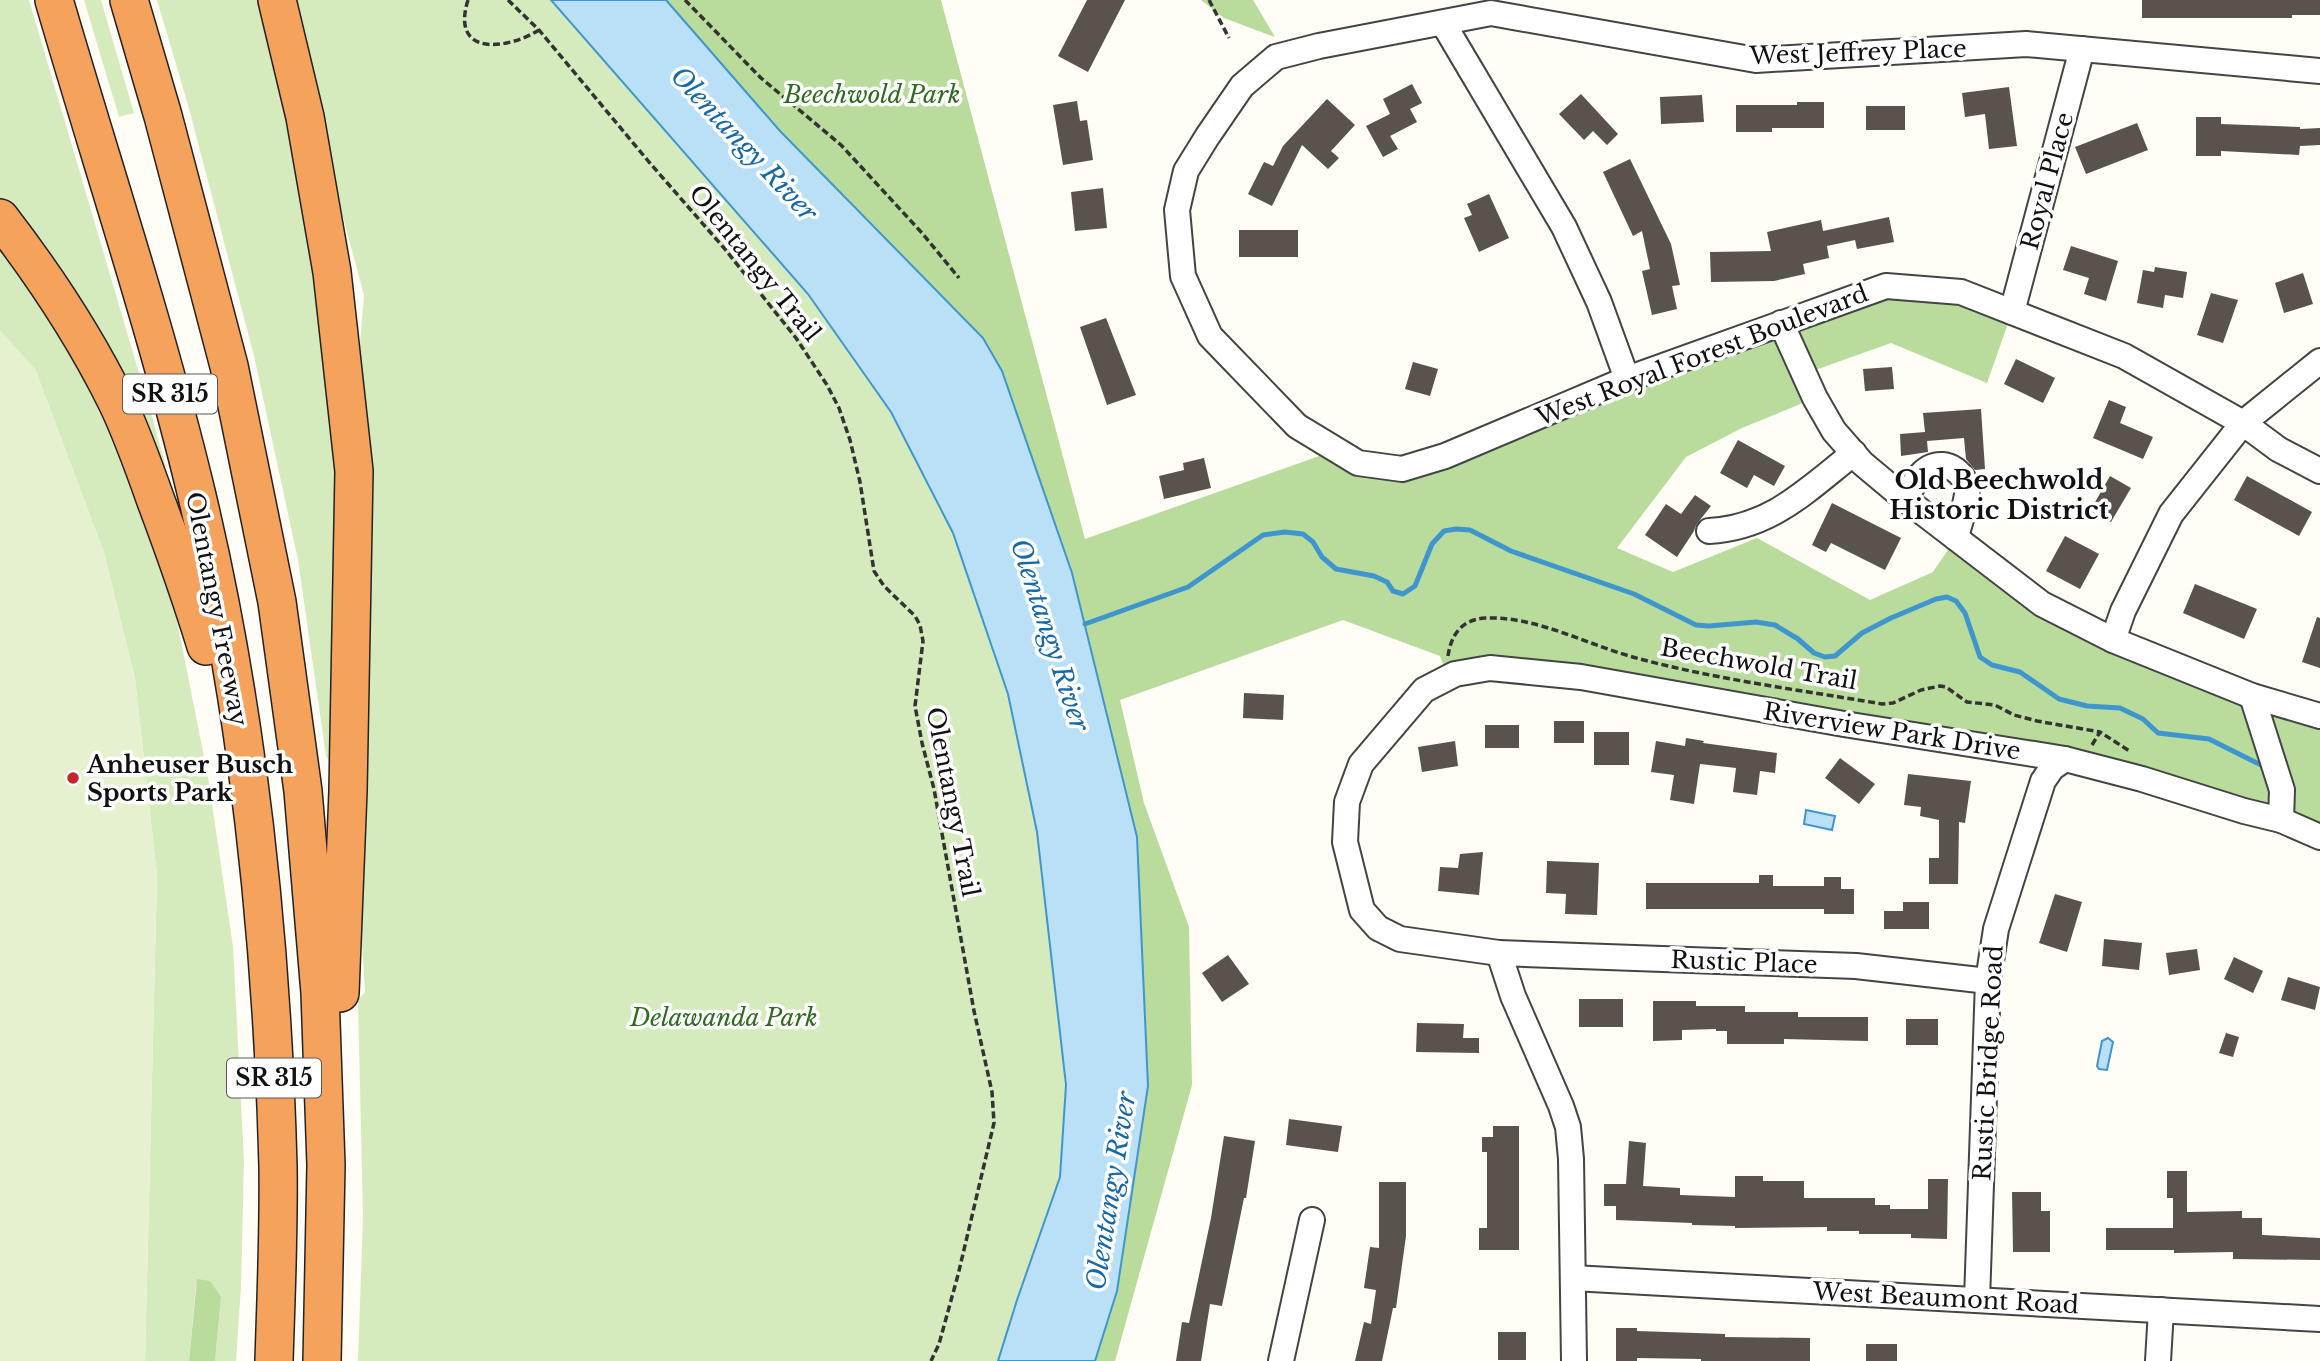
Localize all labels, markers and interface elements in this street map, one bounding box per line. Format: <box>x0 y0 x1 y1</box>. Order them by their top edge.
street label: West Jeffrey Place <box>1748 34 1967 70</box>
water label: Olentangy River <box>664 60 825 229</box>
park label: Beechwold Park <box>783 80 960 109</box>
street label: Royal Place <box>2015 109 2079 253</box>
street label: Olentangy Trail <box>683 179 827 347</box>
street label: West Royal Forest Boulevard <box>1531 278 1872 432</box>
road number: SR 315 <box>123 374 217 414</box>
district label: Old Beechwold Historic District <box>1889 464 2109 526</box>
street label: Olentangy Freeway <box>180 489 254 729</box>
water label: Olentangy River <box>1004 535 1096 736</box>
street label: Beechwold Trail <box>1659 632 1860 696</box>
street label: Riverview Park Drive <box>1761 696 2023 766</box>
street label: Olentangy Trail <box>920 705 986 900</box>
place label: Anheuser Busch Sports Park <box>86 750 293 807</box>
marker: Anheuser Busch Sports Park <box>65 770 81 786</box>
street label: Rustic Bridge Road <box>1967 944 2009 1182</box>
street label: Rustic Place <box>1670 945 1818 979</box>
park label: Delawanda Park <box>629 1003 818 1032</box>
road number: SR 315 <box>227 1058 321 1098</box>
water label: Olentangy River <box>1080 1089 1143 1292</box>
street label: West Beaumont Road <box>1811 1276 2080 1319</box>

